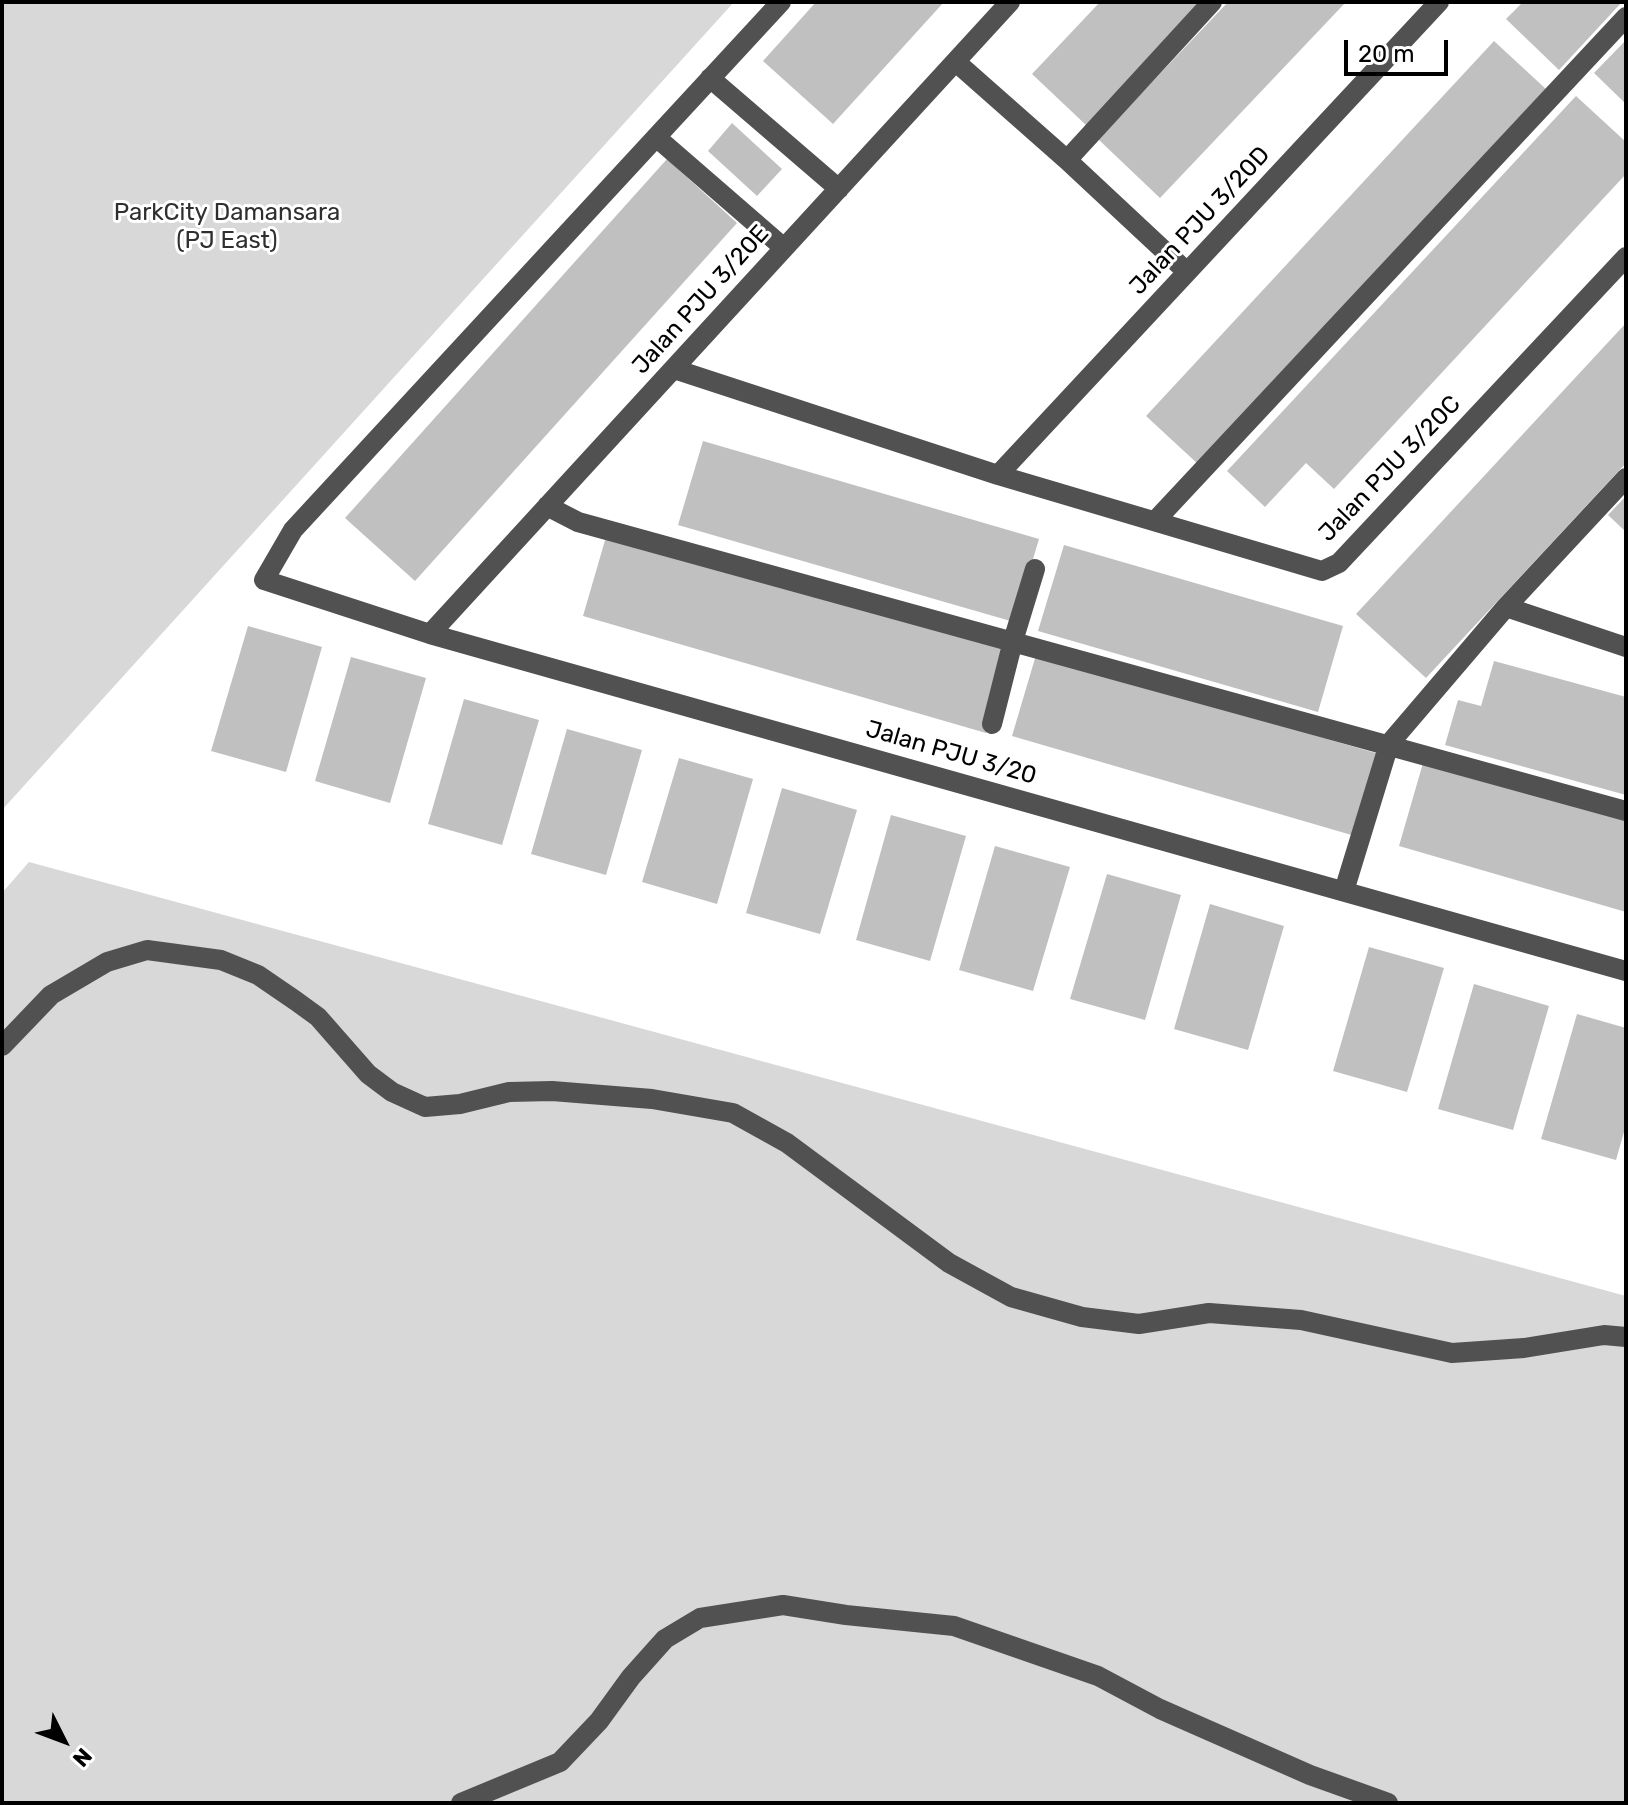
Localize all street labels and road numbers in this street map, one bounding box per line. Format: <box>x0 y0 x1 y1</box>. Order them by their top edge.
street label: Jalan PJU 3/20D <box>1124 141 1276 301</box>
street label: Jalan PJU 3/20E <box>627 220 775 380</box>
street label: Jalan PJU 3/20C <box>1313 390 1467 548</box>
street label: Jalan PJU 3/20 <box>863 715 1039 791</box>

